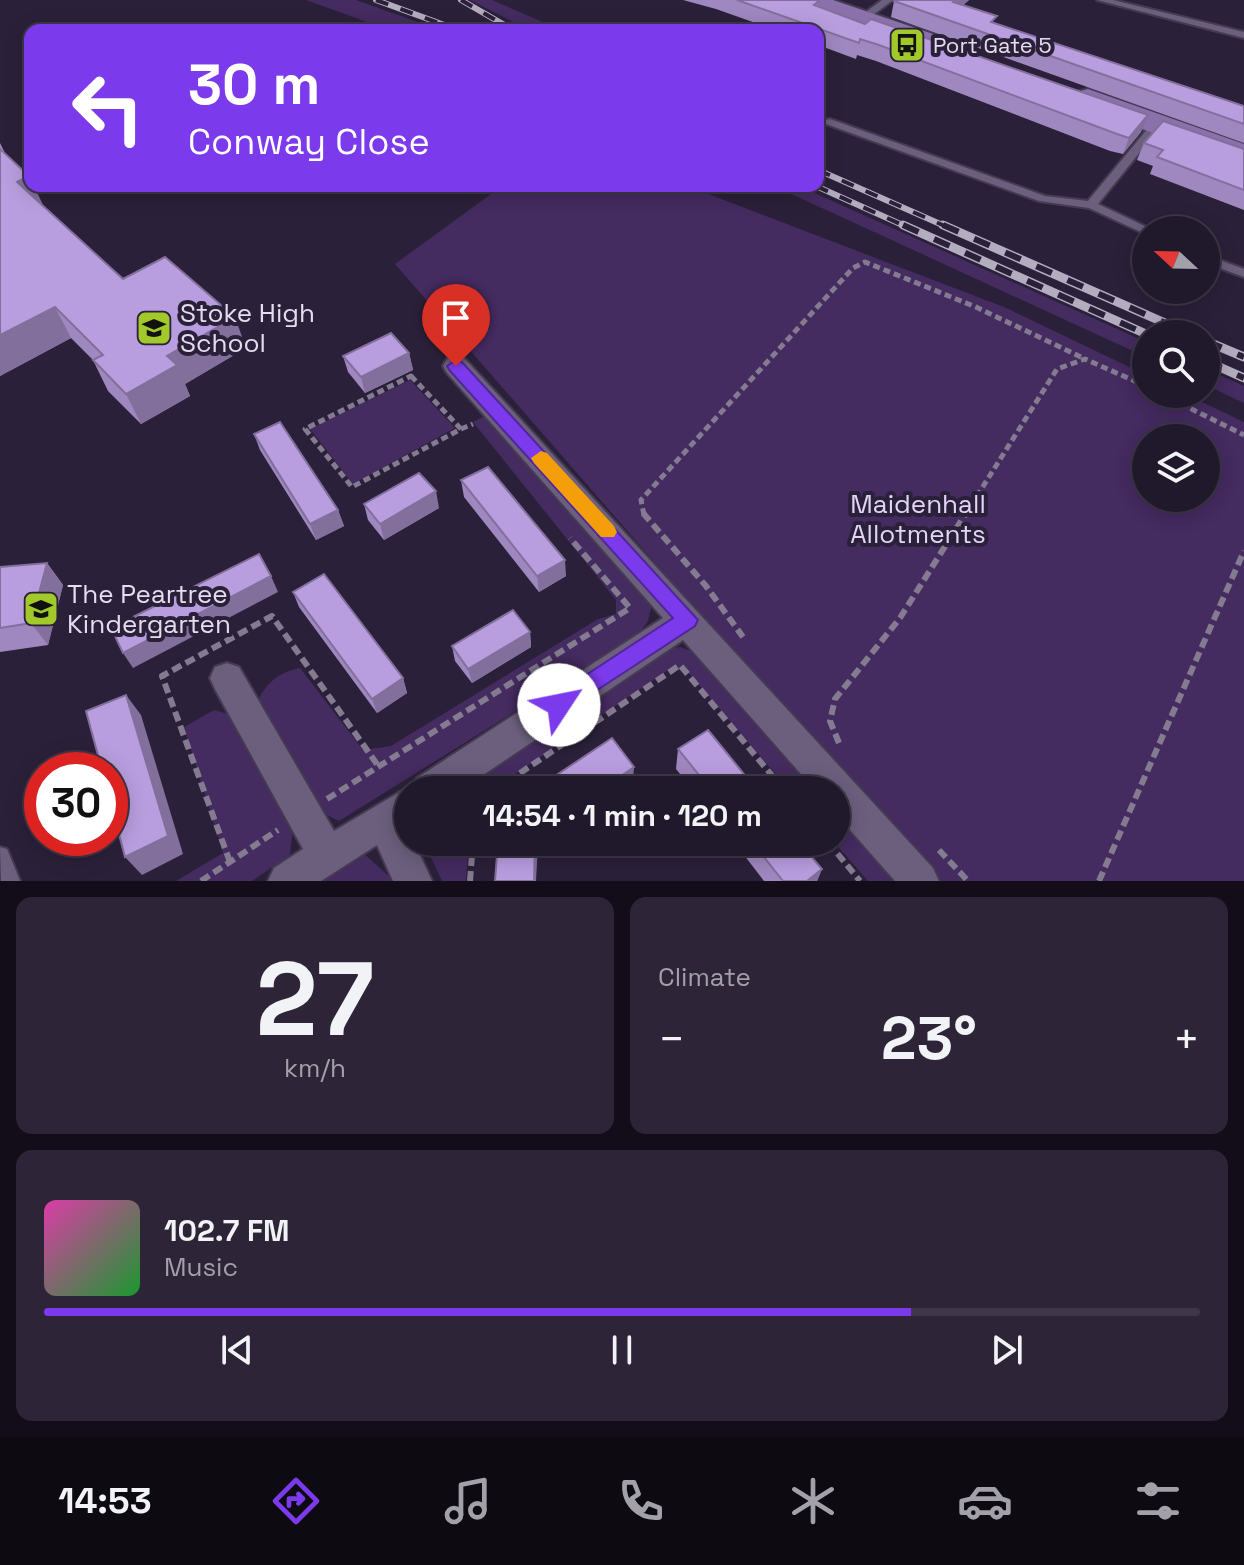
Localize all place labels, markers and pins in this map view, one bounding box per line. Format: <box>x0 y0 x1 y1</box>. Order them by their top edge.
bus stop icon: Port Gate 5 <box>888 26 926 64</box>
place label: Port Gate 5 <box>933 31 1052 59</box>
pin <box>422 284 490 366</box>
place label: Stoke High School <box>180 296 315 360</box>
school or university icon: Stoke High School <box>135 309 173 347</box>
place label: The Peartree Kindergarten <box>67 577 231 641</box>
school or university icon: The Peartree Kindergarten <box>22 590 60 628</box>

